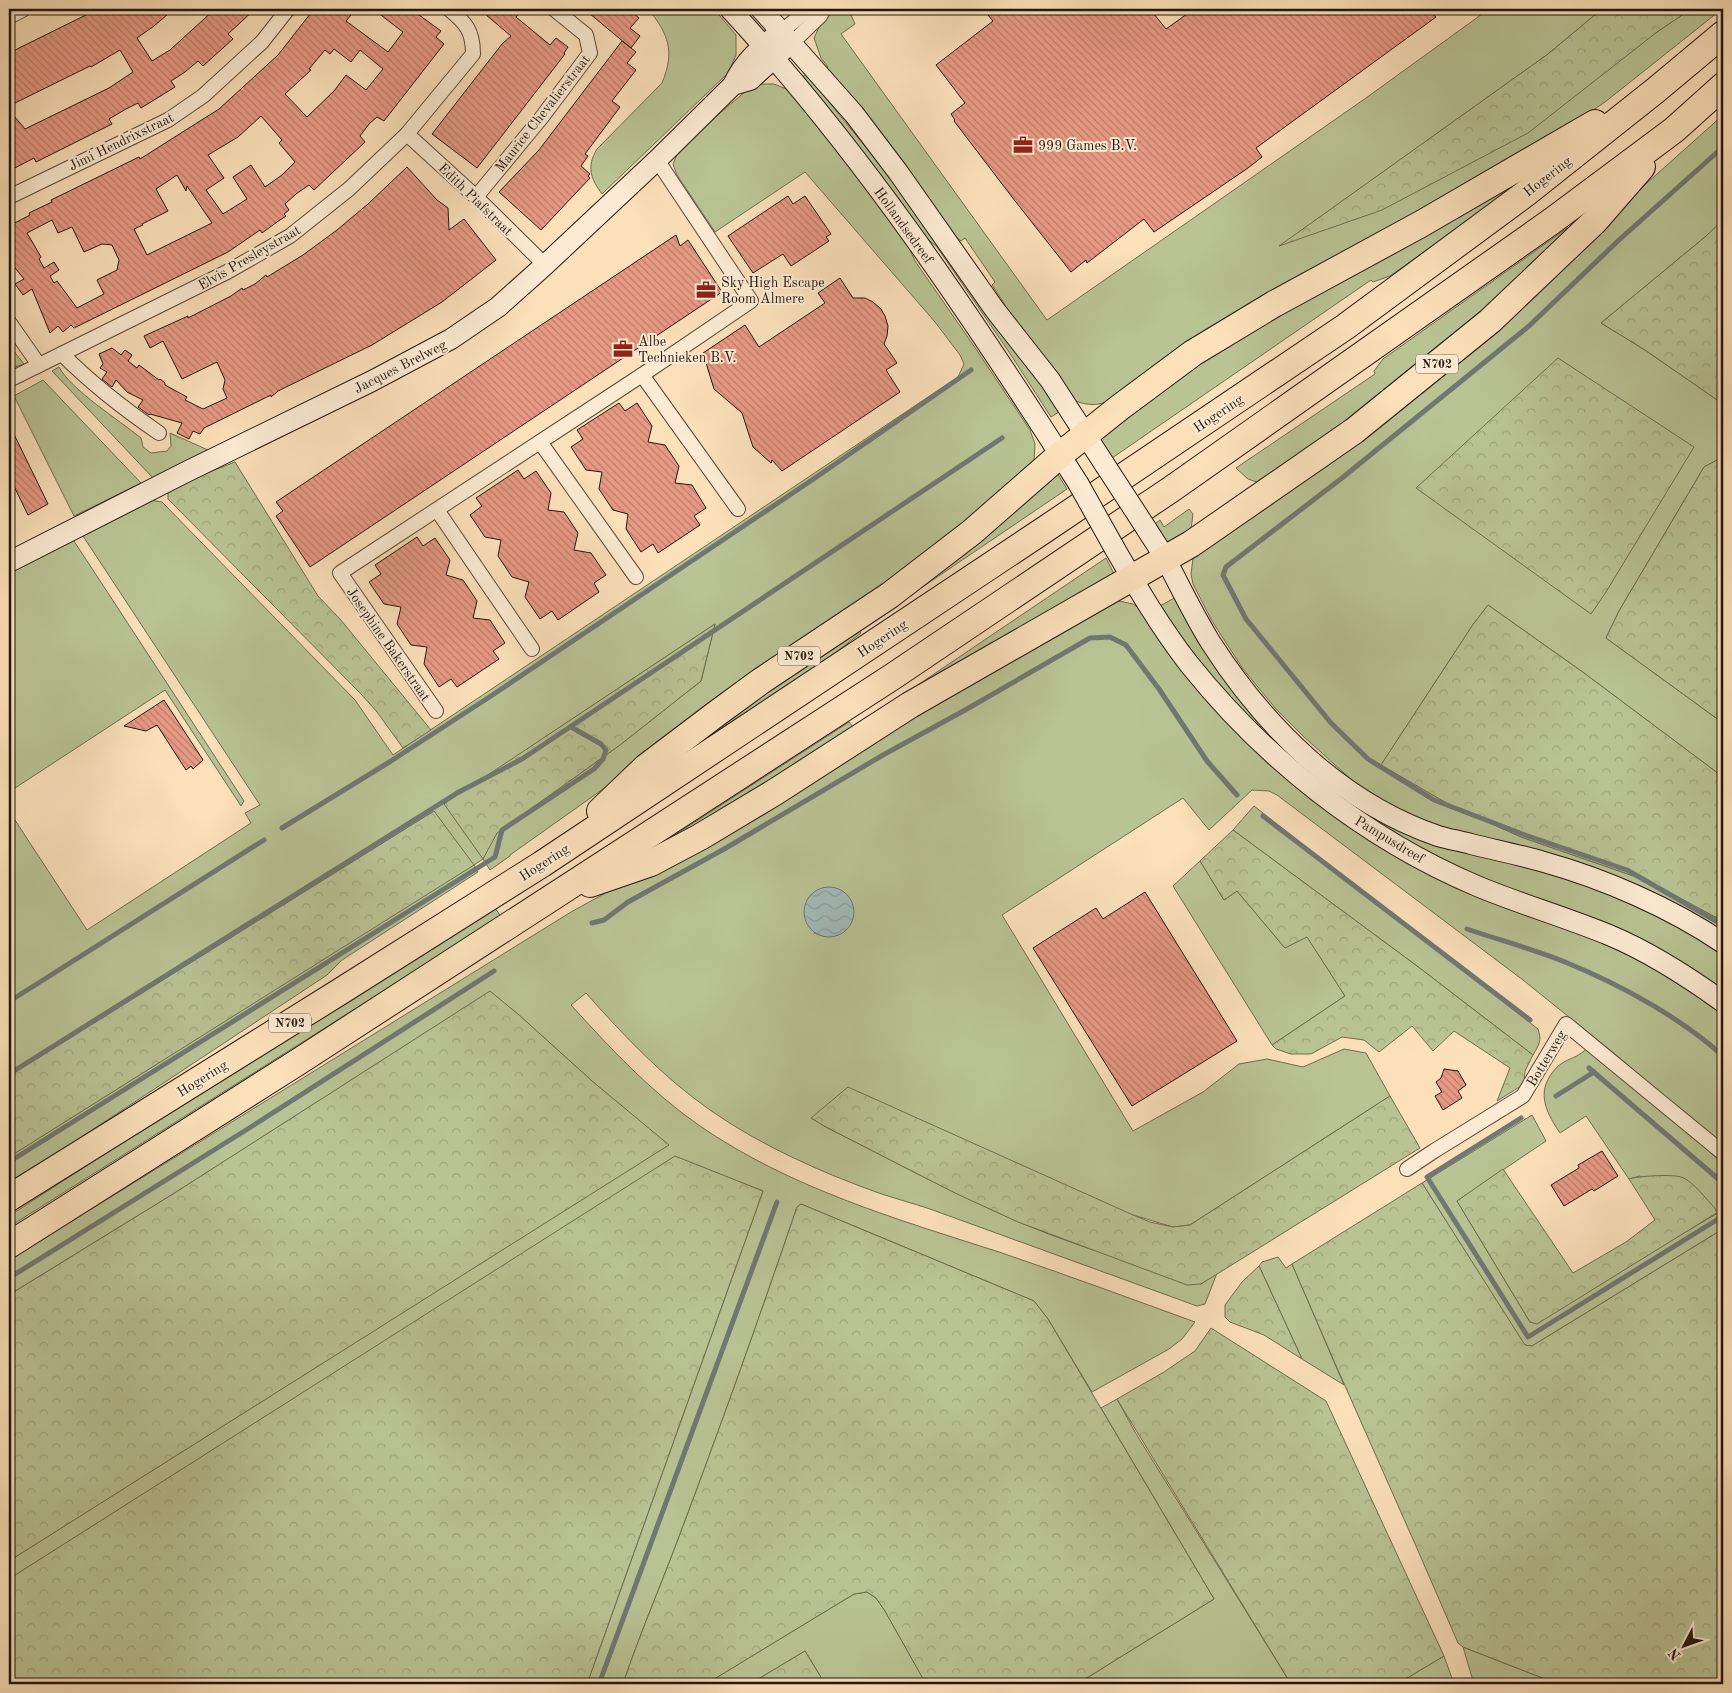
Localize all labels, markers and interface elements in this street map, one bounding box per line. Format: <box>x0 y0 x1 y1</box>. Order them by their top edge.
street label: Maurice Chevalierstraat <box>493 52 593 175</box>
street label: Jimi Hendrixstraat <box>67 110 176 173</box>
office icon: 999 Games B.V. <box>1012 134 1034 156</box>
place label: 999 Games B.V. <box>1038 139 1137 153</box>
street label: Hogering <box>1521 154 1575 200</box>
street label: Edith Piafstraat <box>435 161 515 239</box>
street label: Hollandsedreef <box>871 185 936 267</box>
street label: Elvis Presleystraat <box>196 223 303 293</box>
place label: Sky High Escape Room Almere <box>721 276 825 306</box>
office icon: Sky High Escape Room Almere <box>695 279 717 301</box>
place label: Albe Technieken B.V. <box>638 335 736 365</box>
street label: Jacques Brelweg <box>352 337 449 396</box>
office icon: Albe Technieken B.V. <box>612 338 634 360</box>
road number: N702 <box>1416 354 1458 374</box>
street label: Hogering <box>1191 392 1246 435</box>
street label: Josephine Bakerstraat <box>344 585 433 704</box>
street label: Hogering <box>855 617 910 660</box>
road number: N702 <box>778 646 820 666</box>
street label: Pampusdreef <box>1352 814 1428 867</box>
street label: Hogering <box>517 841 572 884</box>
road number: N702 <box>269 1014 311 1032</box>
street label: Botterweg <box>1525 1028 1569 1089</box>
street label: Hogering <box>175 1058 231 1100</box>
north arrow <box>1660 1620 1710 1670</box>
text: N <box>1666 1645 1684 1663</box>

